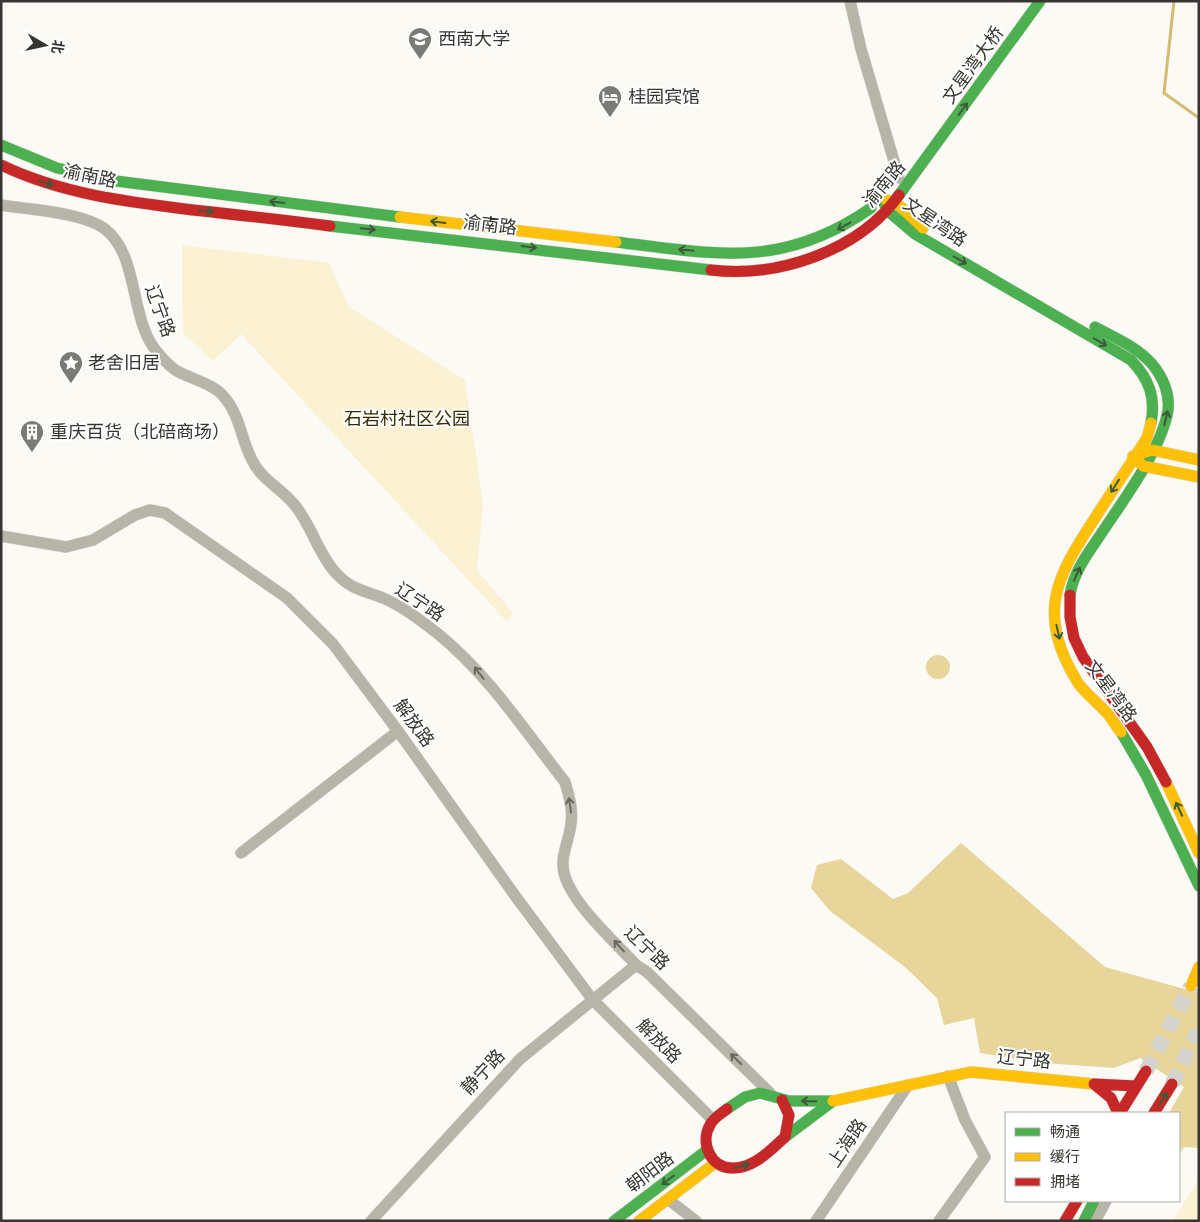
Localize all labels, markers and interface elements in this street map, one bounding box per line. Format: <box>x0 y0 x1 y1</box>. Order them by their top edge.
north arrow <box>20 20 70 70</box>
street label: 文星湾大桥 <box>937 22 1008 108</box>
school or university icon: 西南大学 <box>407 26 433 60</box>
place label: 西南大学 <box>438 27 510 50</box>
text: 北 <box>48 39 68 55</box>
hotel icon: 桂园宾馆 <box>597 84 623 118</box>
place label: 桂园宾馆 <box>628 85 700 108</box>
one-way arrow <box>957 103 968 116</box>
street label: 渝南路 <box>857 156 910 212</box>
street label: 渝南路 <box>61 159 119 192</box>
one-way arrow <box>38 179 54 189</box>
street label: 文星湾路 <box>899 192 972 251</box>
one-way arrow <box>269 197 285 207</box>
one-way arrow <box>198 206 214 216</box>
street label: 渝南路 <box>462 210 518 239</box>
one-way arrow <box>430 217 446 227</box>
one-way arrow <box>837 221 851 231</box>
one-way arrow <box>359 224 375 234</box>
one-way arrow <box>521 242 537 252</box>
one-way arrow <box>679 245 695 255</box>
one-way arrow <box>952 256 966 266</box>
street label: 辽宁路 <box>140 282 181 340</box>
one-way arrow <box>1093 337 1108 347</box>
place icon: 老舍旧居 <box>58 350 84 384</box>
place label: 老舍旧居 <box>88 351 160 374</box>
park label: 石岩村社区公园 <box>344 407 470 430</box>
one-way arrow <box>1162 410 1171 426</box>
building icon: 重庆百货（北碚商场） <box>19 419 45 453</box>
place label: 重庆百货（北碚商场） <box>50 420 230 443</box>
one-way arrow <box>1109 478 1119 492</box>
one-way arrow <box>1073 567 1083 582</box>
street label: 辽宁路 <box>391 577 449 626</box>
one-way arrow <box>1054 623 1063 639</box>
street label: 文星湾路 <box>1081 655 1142 726</box>
one-way arrow <box>473 667 484 680</box>
street label: 解放路 <box>389 694 440 751</box>
one-way arrow <box>565 797 575 813</box>
one-way arrow <box>1173 802 1183 817</box>
street label: 辽宁路 <box>620 921 675 975</box>
one-way arrow <box>613 940 625 953</box>
street label: 解放路 <box>632 1013 687 1068</box>
street label: 静宁路 <box>456 1044 509 1099</box>
street label: 辽宁路 <box>996 1044 1052 1073</box>
one-way arrow <box>729 1053 742 1065</box>
one-way arrow <box>1158 1092 1168 1106</box>
one-way arrow <box>801 1096 818 1106</box>
legend <box>1005 1112 1180 1202</box>
street label: 上海路 <box>822 1114 871 1172</box>
text: 畅通 <box>1050 1122 1080 1141</box>
street label: 朝阳路 <box>621 1146 678 1197</box>
text: 缓行 <box>1050 1147 1080 1166</box>
one-way arrow <box>733 1161 749 1170</box>
text: 拥堵 <box>1050 1172 1080 1191</box>
one-way arrow <box>662 1175 675 1186</box>

